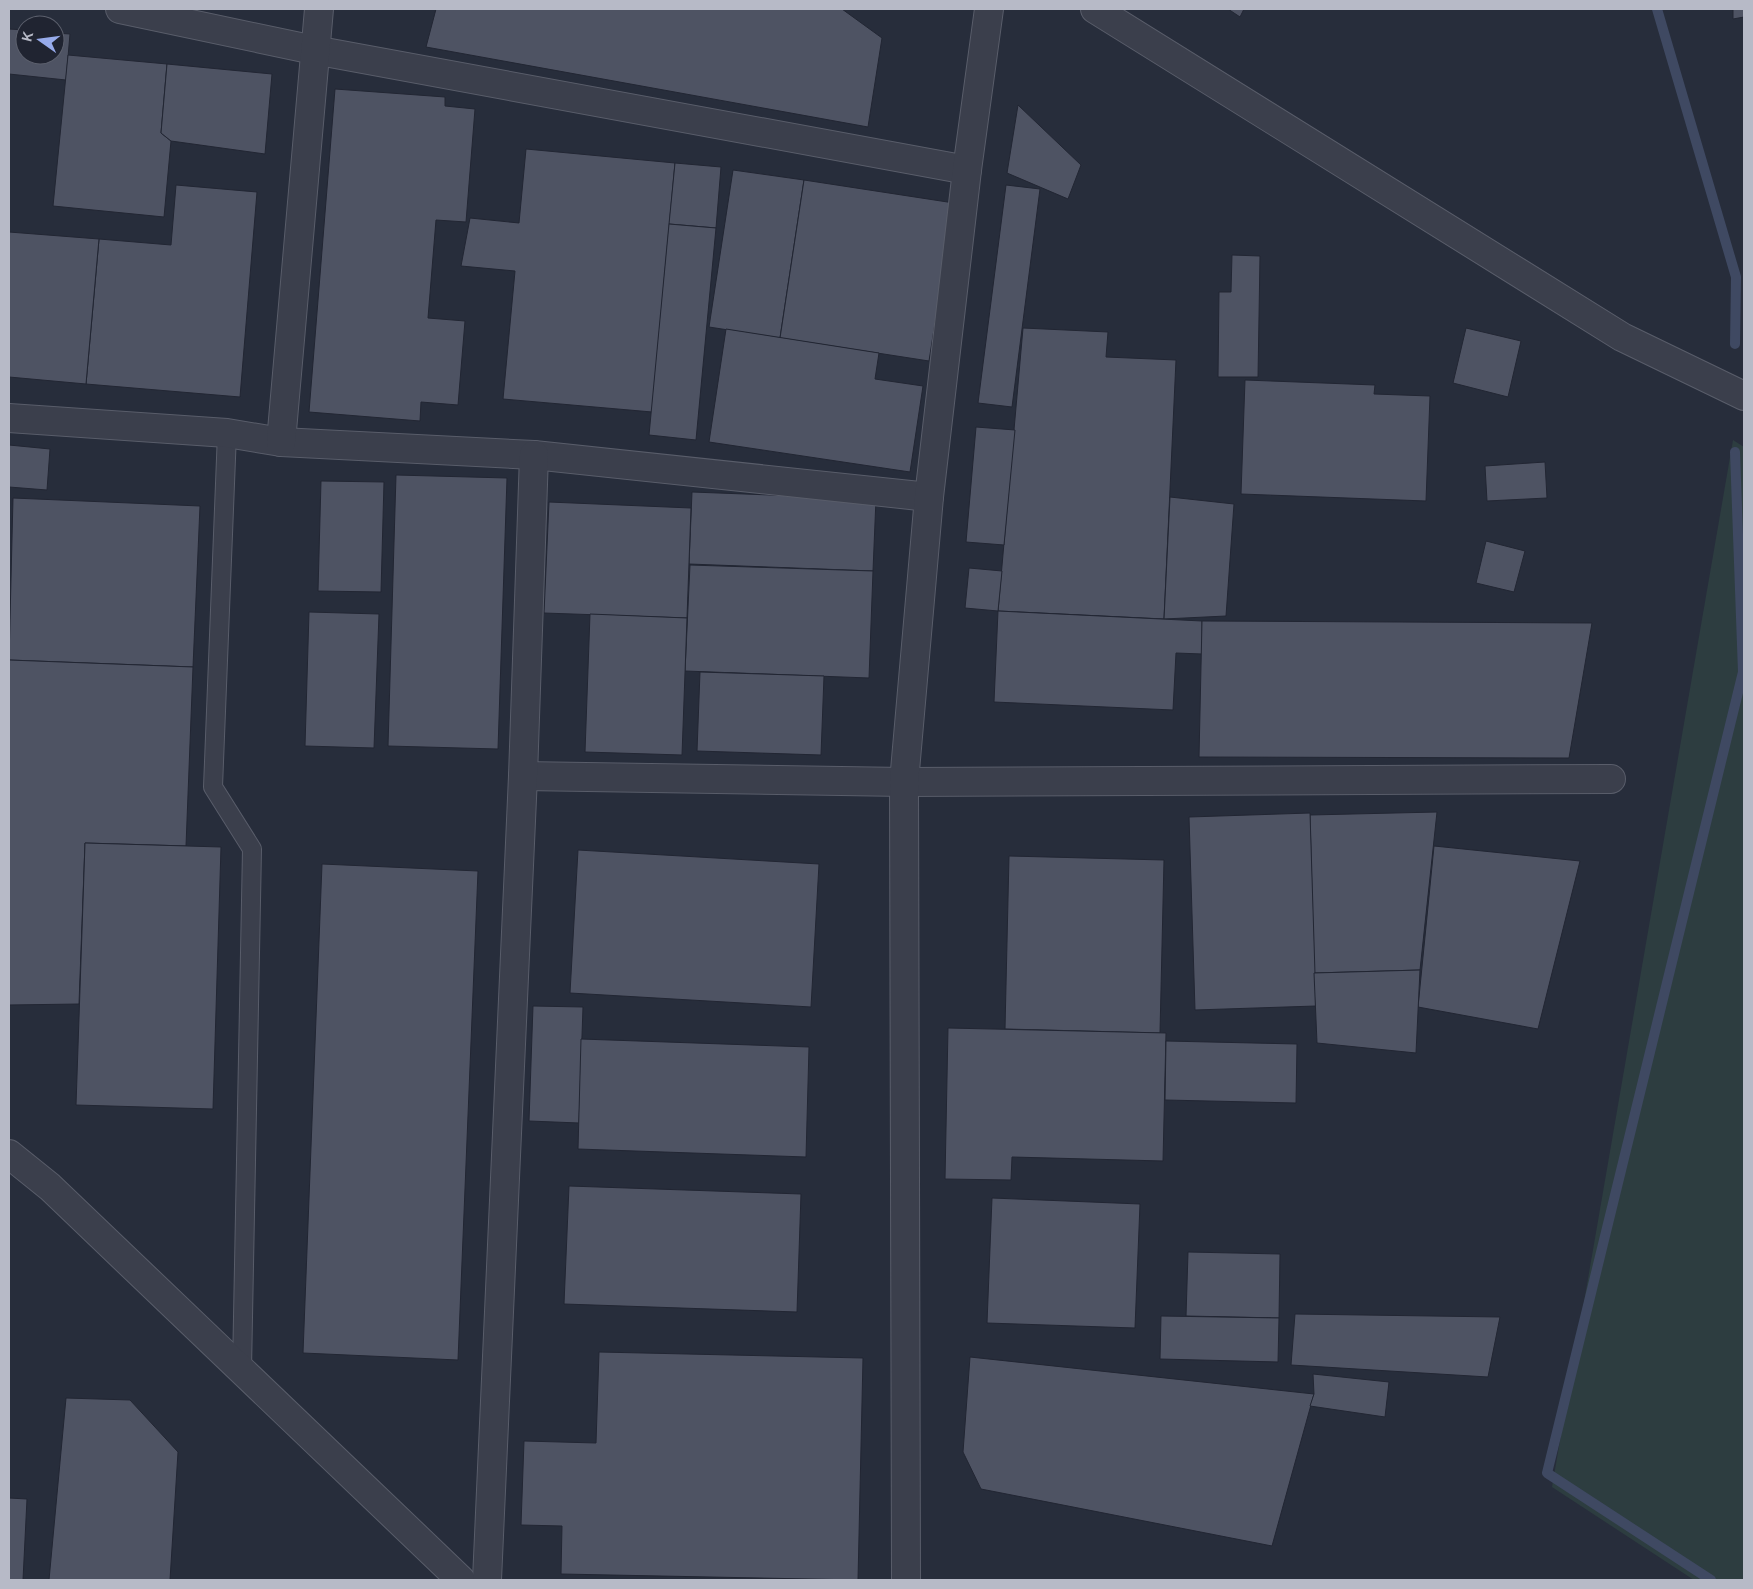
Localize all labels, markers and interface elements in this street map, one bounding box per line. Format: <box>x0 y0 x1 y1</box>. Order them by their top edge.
north arrow <box>15 15 65 65</box>
text: K <box>18 30 36 43</box>

